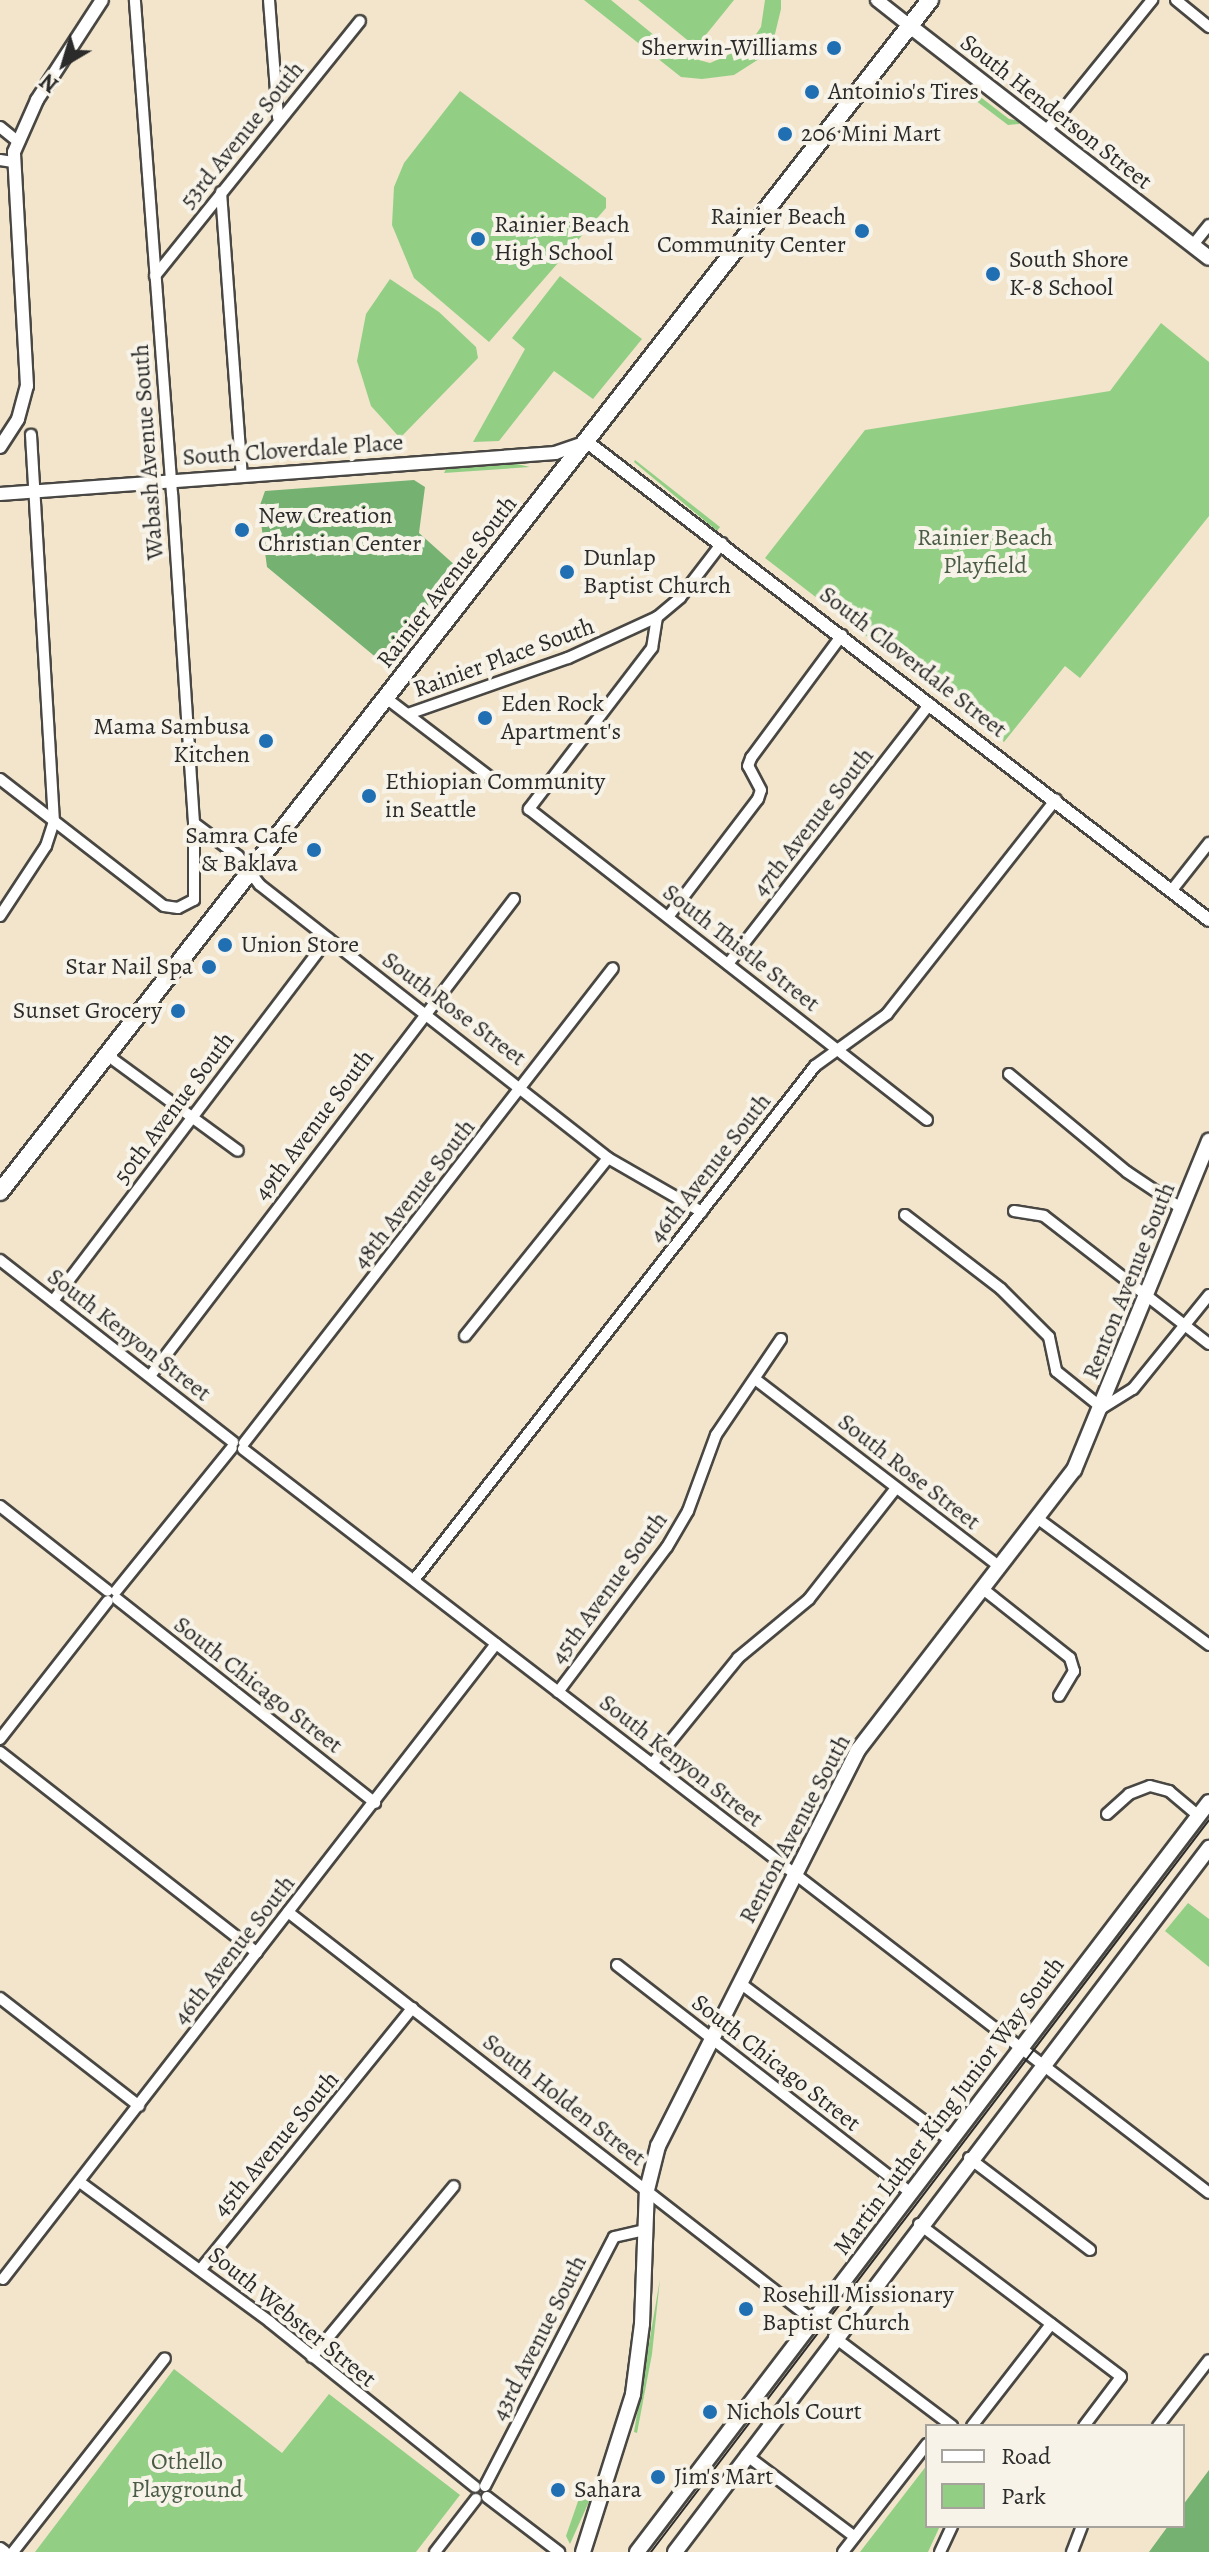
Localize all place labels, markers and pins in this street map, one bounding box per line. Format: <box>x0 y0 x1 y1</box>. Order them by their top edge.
place label: Sherwin-Williams <box>641 34 818 62</box>
marker: Sherwin-Williams <box>825 39 843 57</box>
place label: Antoinio's Tires <box>828 78 979 106</box>
marker: Antoinio's Tires <box>803 83 821 101</box>
place label: 206 Mini Mart <box>801 120 941 148</box>
marker: 206 Mini Mart <box>776 125 794 143</box>
place label: Rainier Beach Community Center <box>657 203 846 259</box>
place label: Rainier Beach High School <box>494 211 630 267</box>
marker: Rainier Beach Community Center <box>853 222 871 240</box>
marker: Rainier Beach High School <box>469 230 487 248</box>
place label: South Shore K-8 School <box>1009 246 1129 302</box>
marker: South Shore K-8 School <box>984 265 1002 283</box>
place label: New Creation Christian Center <box>258 502 422 558</box>
marker: New Creation Christian Center <box>233 521 251 539</box>
place label: Dunlap Baptist Church <box>583 544 731 600</box>
marker: Dunlap Baptist Church <box>558 563 576 581</box>
place label: Eden Rock Apartment's <box>501 690 621 746</box>
marker: Eden Rock Apartment's <box>476 709 494 727</box>
place label: Mama Sambusa Kitchen <box>93 713 250 769</box>
marker: Mama Sambusa Kitchen <box>257 732 275 750</box>
place label: Ethiopian Community in Seattle <box>385 768 605 824</box>
marker: Ethiopian Community in Seattle <box>360 787 378 805</box>
place label: Samra Cafe & Baklava <box>185 822 298 878</box>
marker: Samra Cafe & Baklava <box>305 841 323 859</box>
place label: Union Store <box>241 931 359 959</box>
marker: Union Store <box>216 936 234 954</box>
place label: Star Nail Spa <box>65 953 193 981</box>
marker: Star Nail Spa <box>200 958 218 976</box>
place label: Sunset Grocery <box>13 997 162 1025</box>
marker: Sunset Grocery <box>169 1002 187 1020</box>
place label: Rosehill Missionary Baptist Church <box>762 2281 954 2337</box>
marker: Rosehill Missionary Baptist Church <box>737 2300 755 2318</box>
place label: Nichols Court <box>726 2398 862 2426</box>
marker: Nichols Court <box>701 2403 719 2421</box>
place label: Jim's Mart <box>674 2463 773 2491</box>
marker: Jim's Mart <box>649 2468 667 2486</box>
place label: Sahara <box>574 2476 642 2504</box>
marker: Sahara <box>549 2481 567 2499</box>

